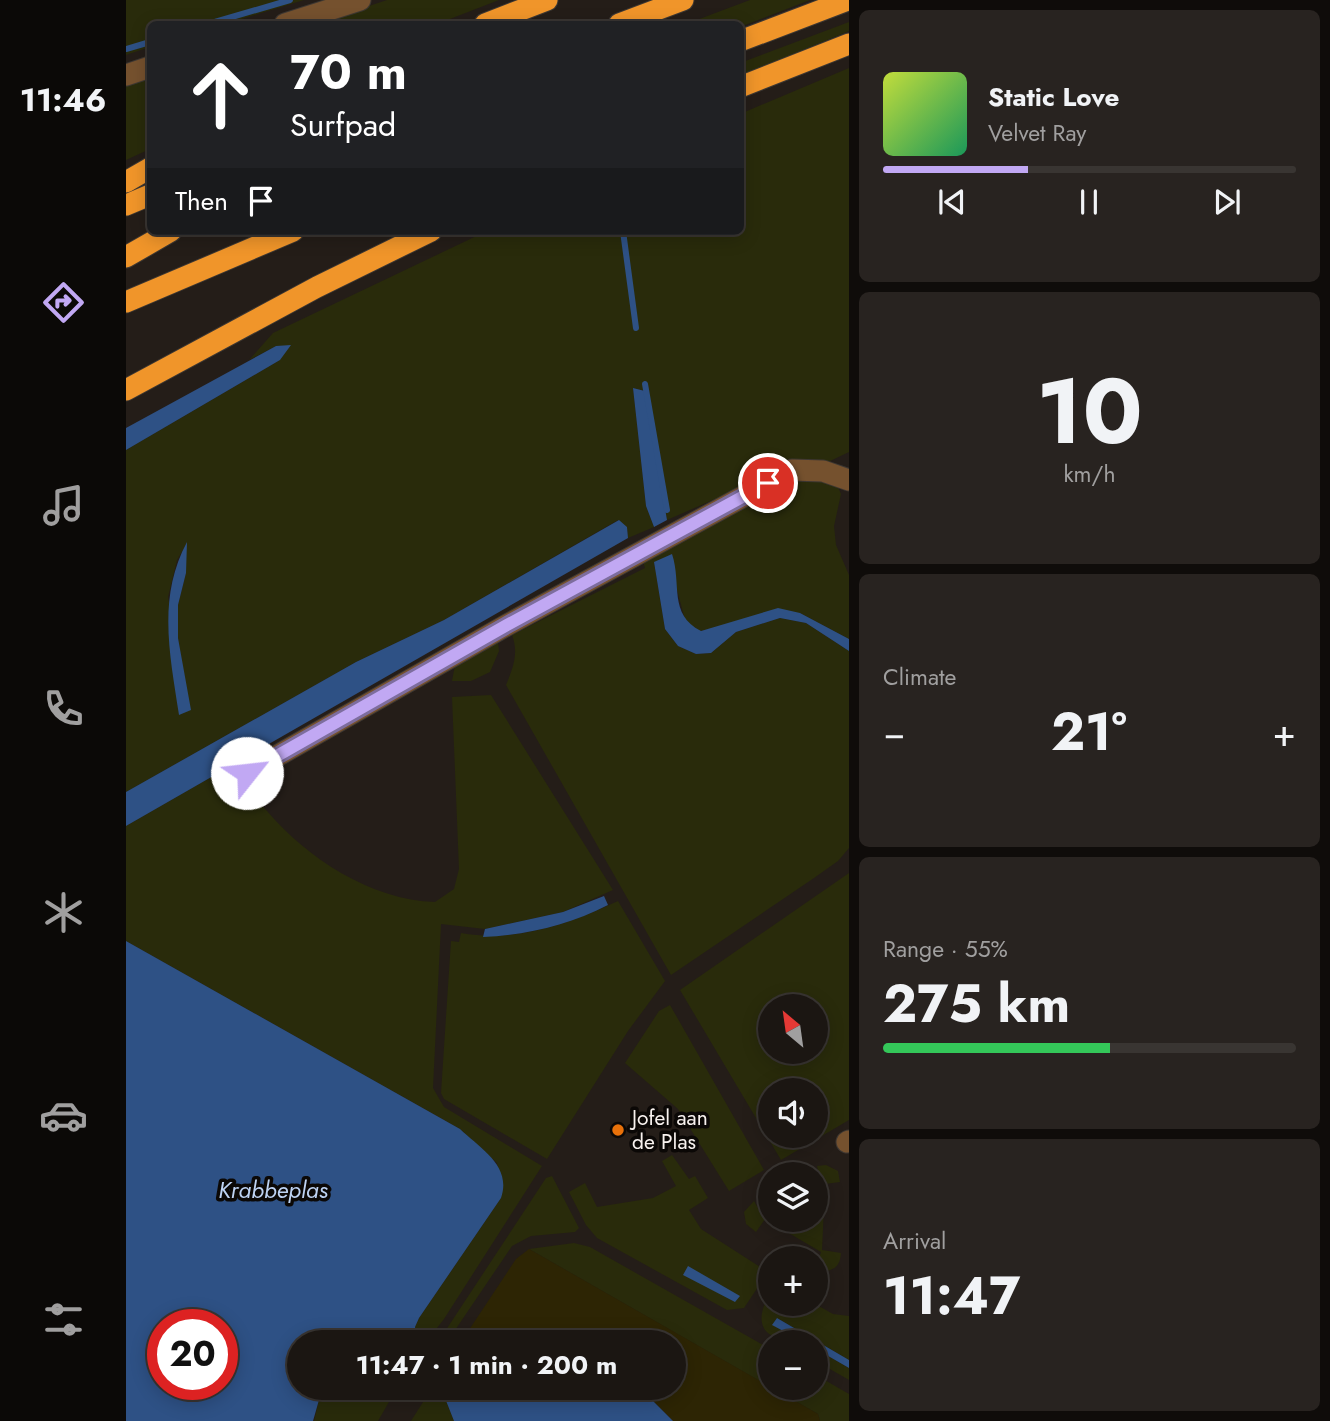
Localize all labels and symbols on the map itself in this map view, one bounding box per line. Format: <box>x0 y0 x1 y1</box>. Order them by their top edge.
pin <box>738 453 798 513</box>
position arrow <box>210 736 284 810</box>
north arrow <box>758 994 828 1064</box>
place label: Jofel aan de Plas <box>629 1103 708 1157</box>
marker: Jofel aan de Plas <box>610 1122 626 1138</box>
water label: Krabbeplas <box>218 1173 329 1207</box>
speed limit sign: 20 <box>147 1309 238 1400</box>

